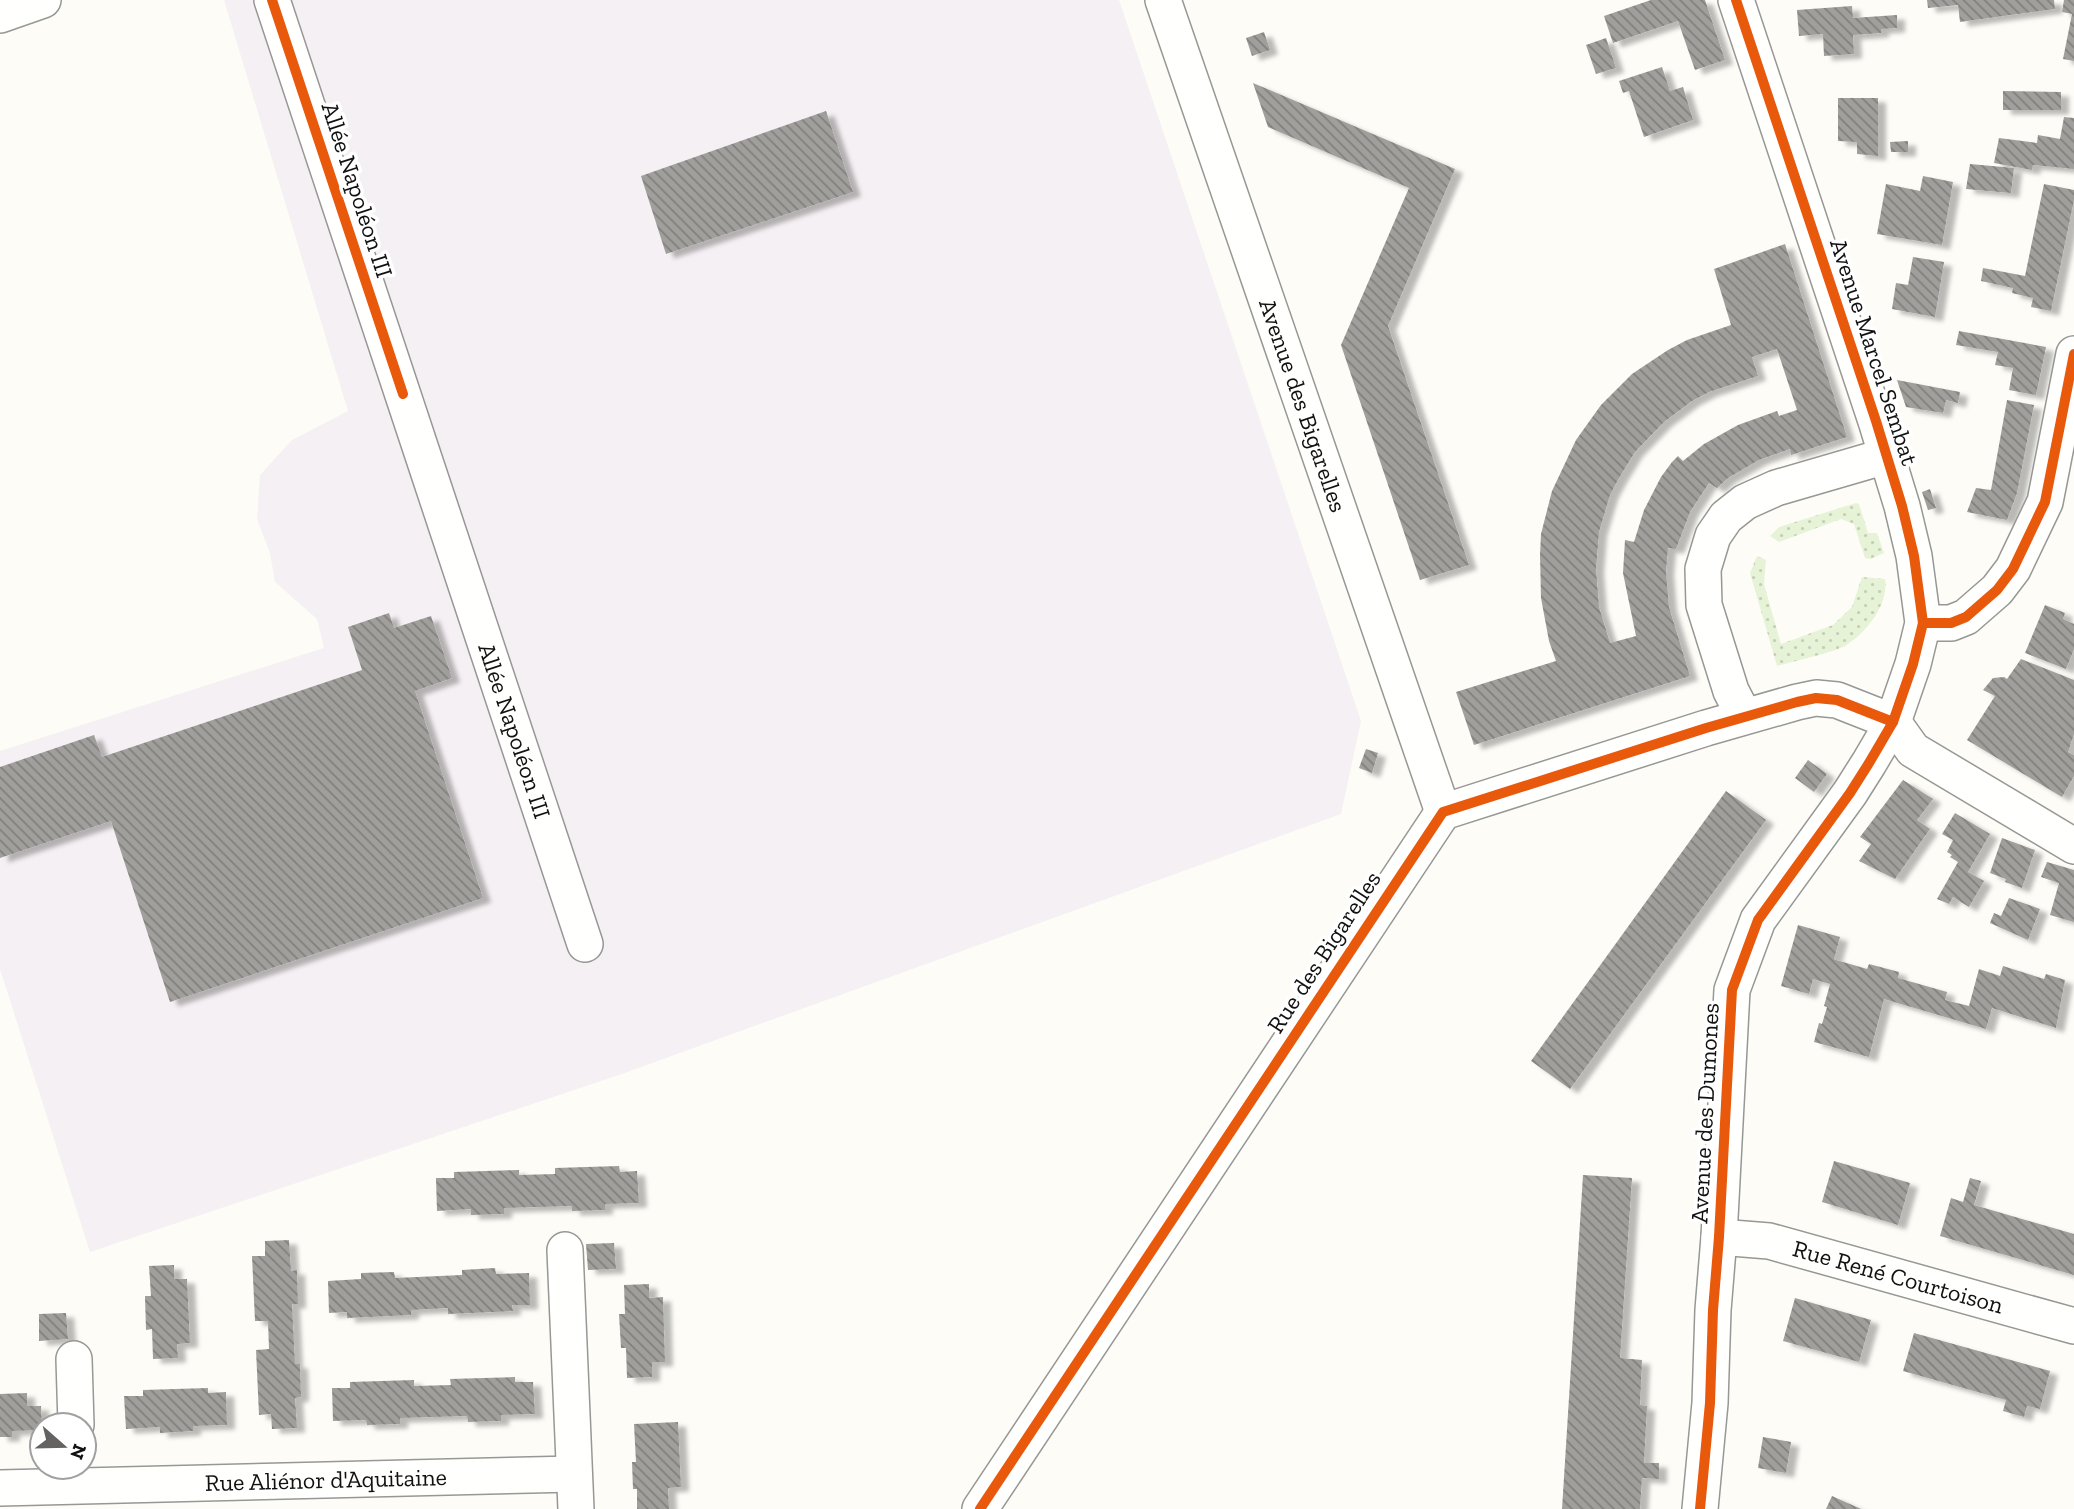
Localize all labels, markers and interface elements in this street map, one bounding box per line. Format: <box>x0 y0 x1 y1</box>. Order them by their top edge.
street label: Allée Napoléon III <box>315 98 400 281</box>
street label: Avenue Marcel Sembat <box>1824 235 1925 469</box>
street label: Avenue des Bigarelles <box>1253 295 1354 516</box>
street label: Allée Napoléon III <box>472 639 557 822</box>
street label: Rue des Bigarelles <box>1260 865 1387 1038</box>
street label: Avenue des Dumones <box>1684 1002 1725 1224</box>
street label: Rue René Courtoison <box>1790 1233 2007 1320</box>
north arrow <box>28 1411 98 1481</box>
text: N <box>65 1441 92 1462</box>
street label: Rue Aliénor d'Aquitaine <box>205 1462 447 1497</box>

